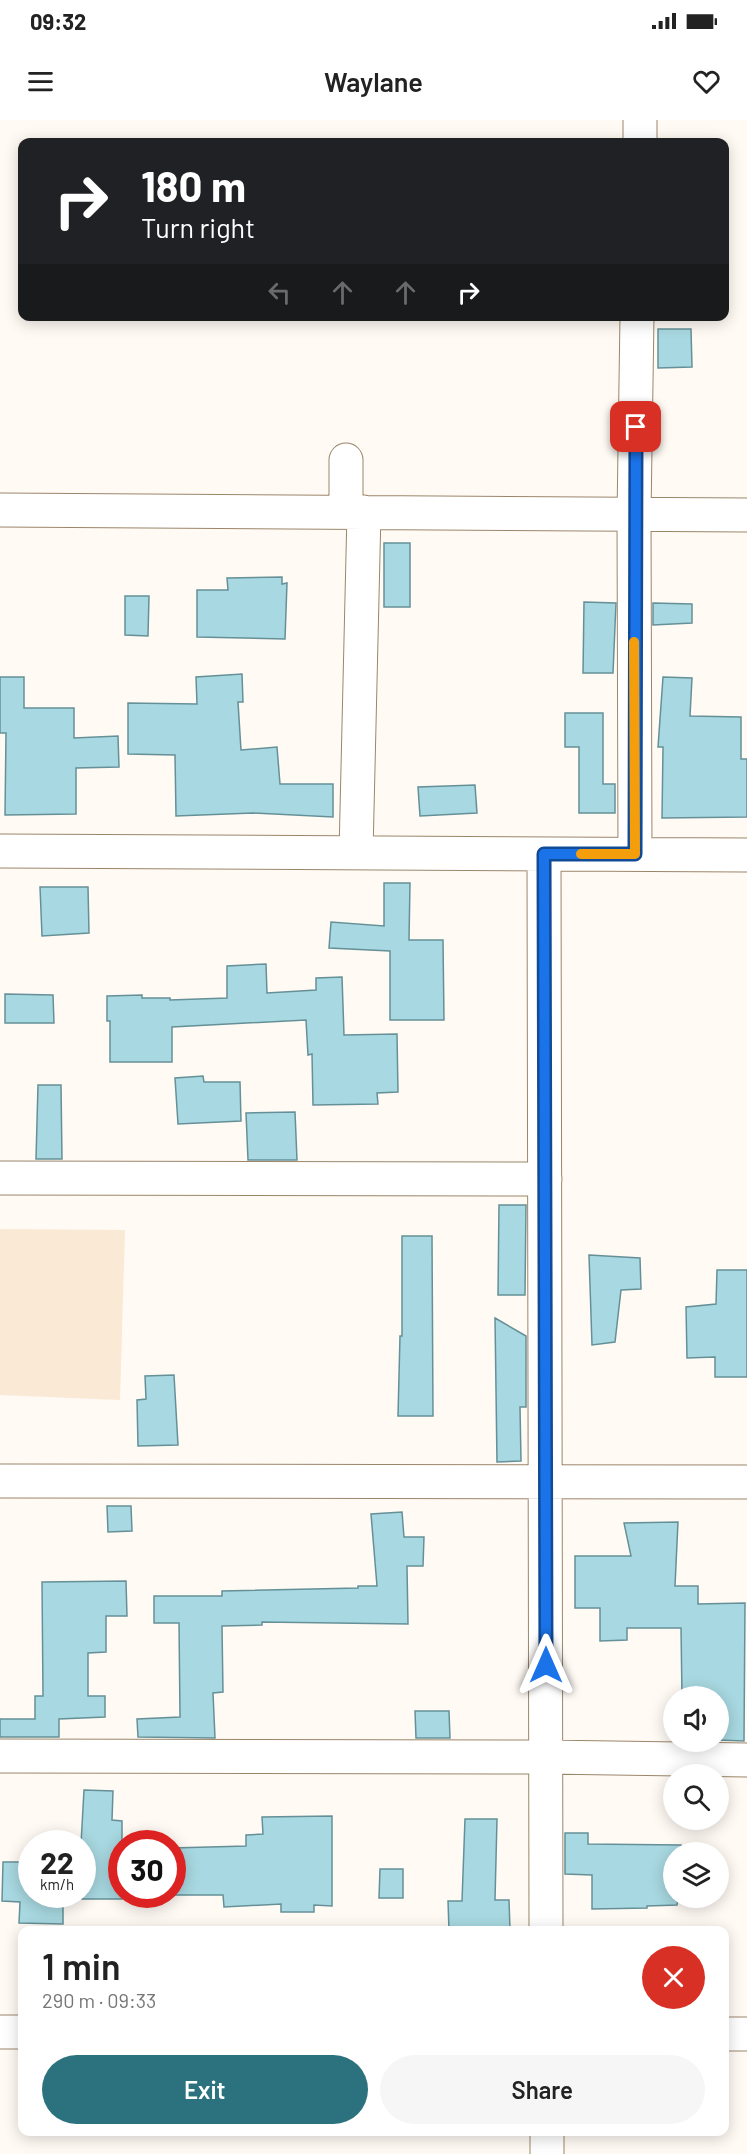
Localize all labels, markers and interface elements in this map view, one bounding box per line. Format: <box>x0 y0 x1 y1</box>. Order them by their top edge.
text: 09:32 <box>30 8 86 34</box>
icon: menu <box>24 65 57 98</box>
text: Waylane <box>324 65 423 97</box>
icon: heart <box>690 65 723 98</box>
text: 180 m <box>141 160 246 210</box>
icon: right <box>42 162 120 240</box>
text: Turn right <box>141 211 255 243</box>
icon: left <box>263 276 296 309</box>
icon: ahead <box>326 276 359 309</box>
icon: ahead <box>389 276 422 309</box>
icon: right <box>452 276 485 309</box>
pin <box>610 401 661 452</box>
icon: arrive <box>619 410 652 443</box>
position arrow <box>514 1633 578 1697</box>
map controls <box>663 1686 729 1908</box>
button: sound <box>663 1686 729 1752</box>
button: search <box>663 1764 729 1830</box>
speed limit sign: 30 <box>108 1830 186 1908</box>
button: layers <box>663 1842 729 1908</box>
text: 22 <box>40 1844 74 1880</box>
text: km/h <box>40 1875 74 1893</box>
text: 1 min <box>42 1944 121 1987</box>
button: close <box>642 1946 705 2009</box>
text: 290 m · 09:33 <box>42 1988 156 2012</box>
button: Exit <box>42 2055 368 2124</box>
button: Share <box>380 2055 705 2124</box>

